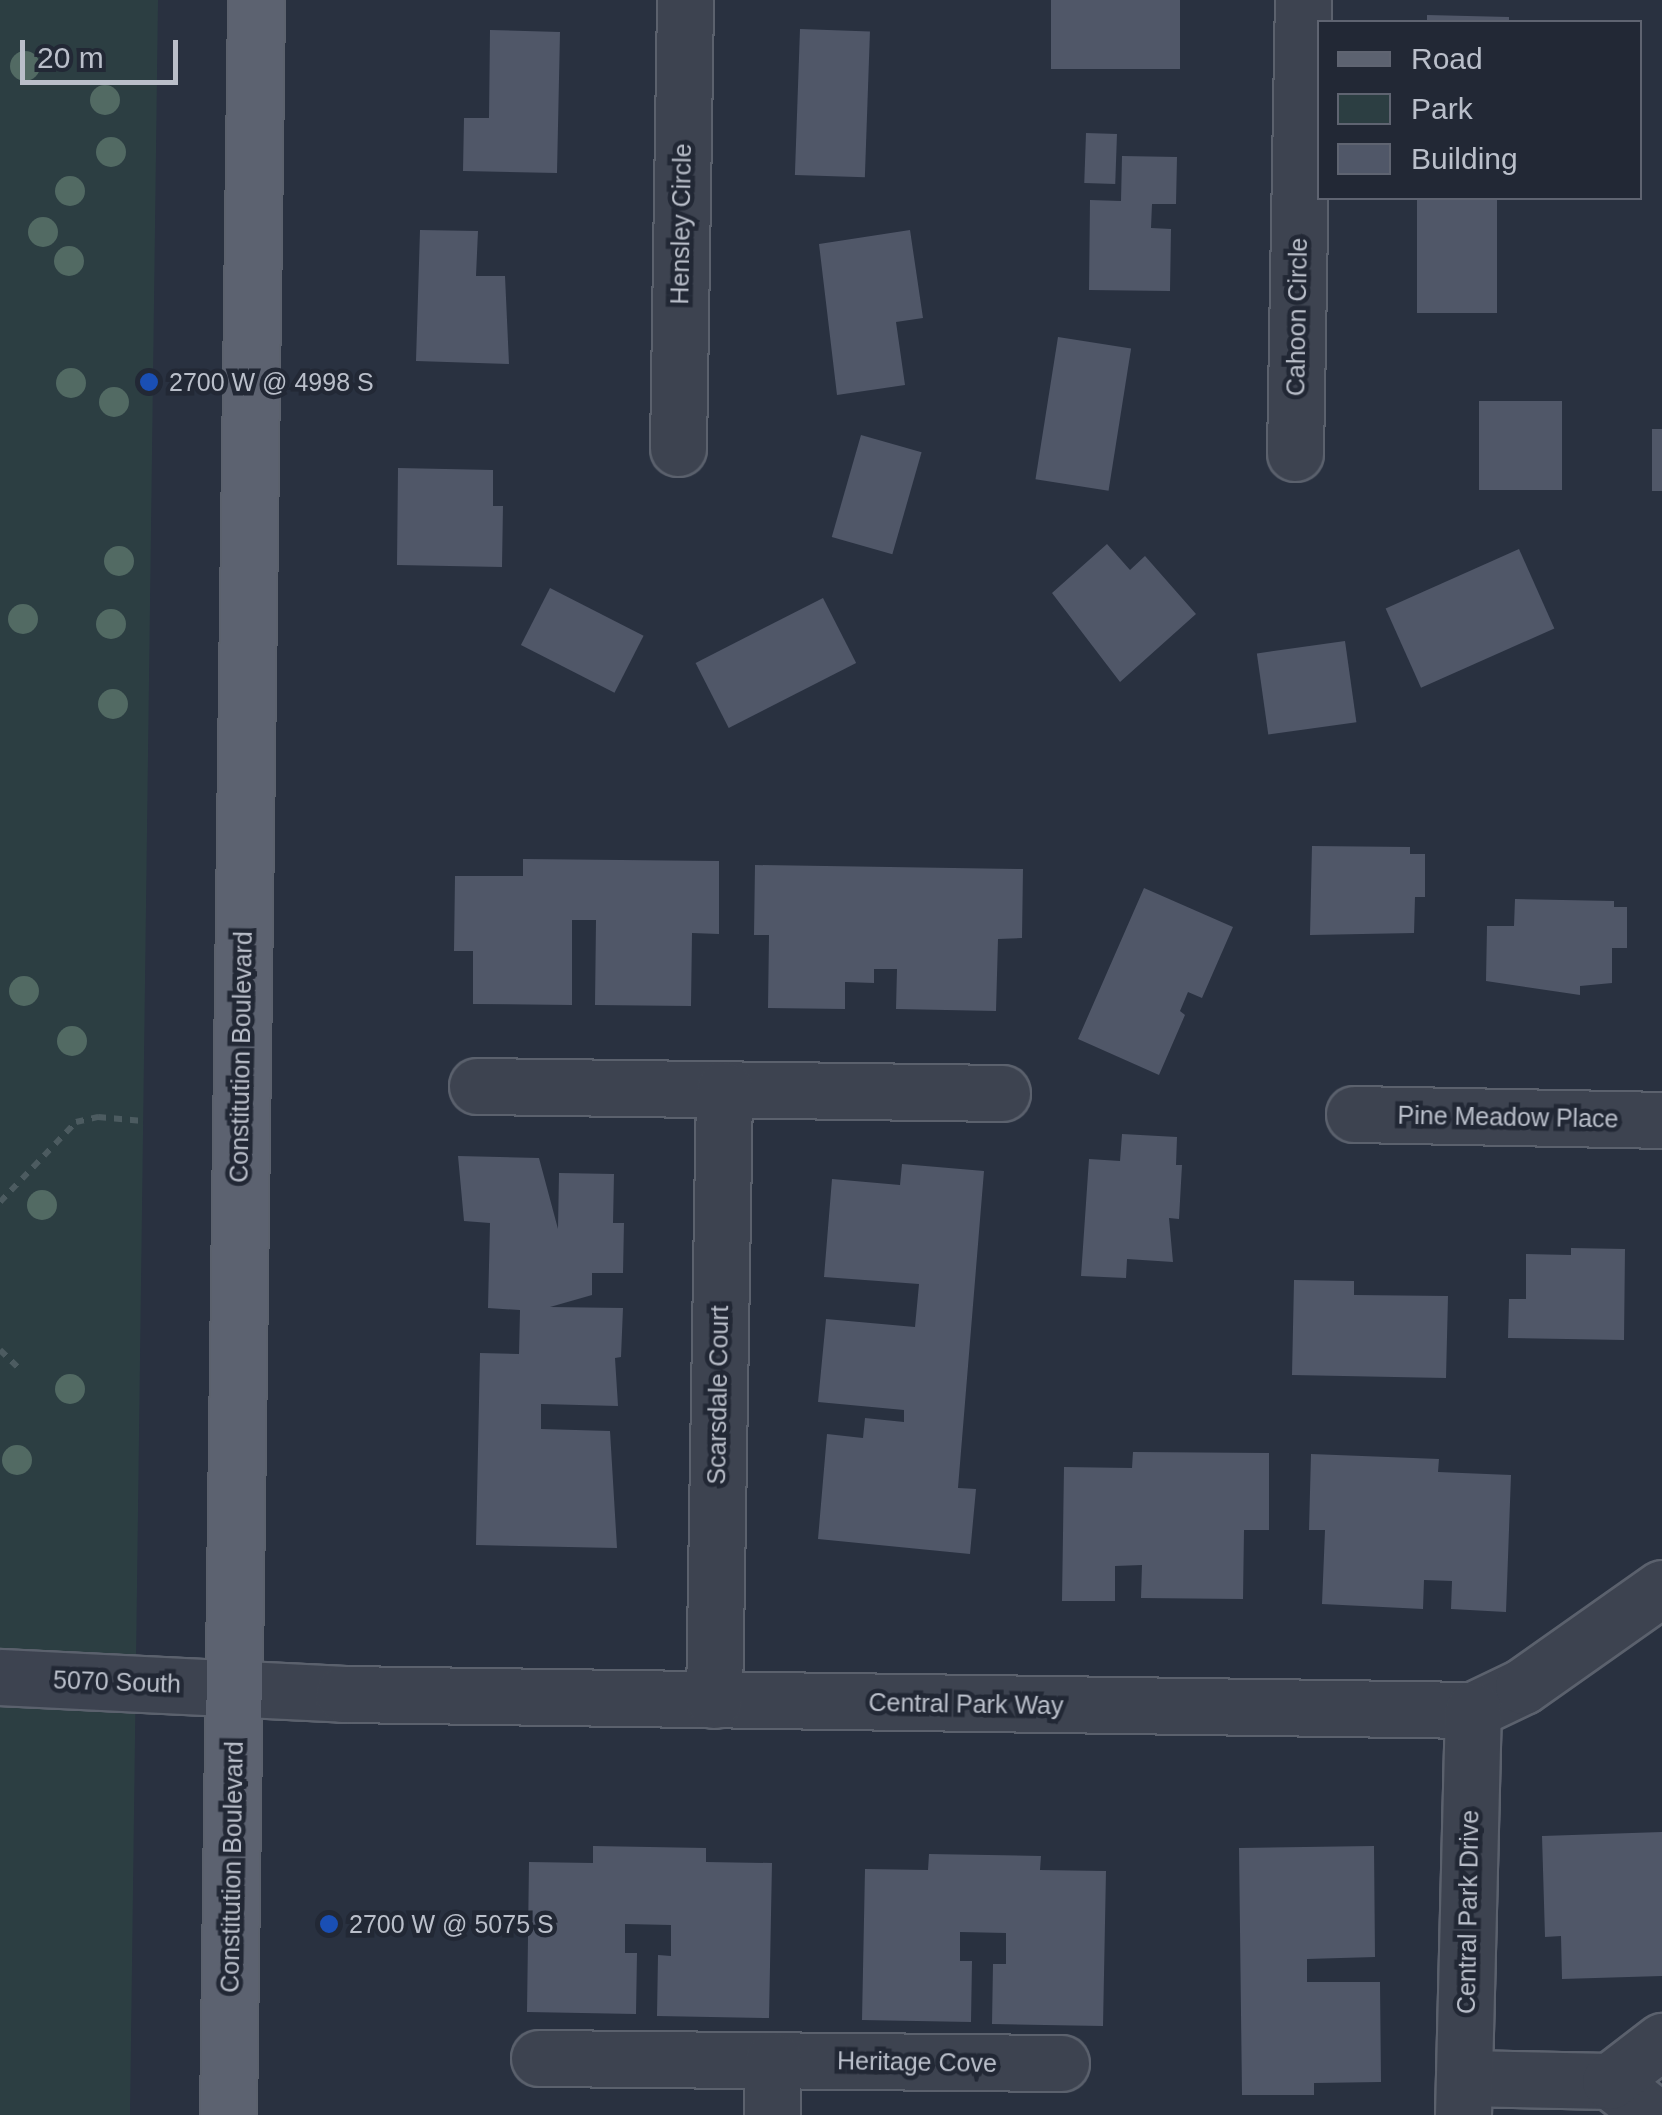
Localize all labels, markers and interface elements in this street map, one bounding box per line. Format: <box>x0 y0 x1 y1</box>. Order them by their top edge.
scale bar <box>25 20 182 82</box>
legend <box>1317 20 1642 200</box>
text: 20 m <box>37 41 104 74</box>
text: Road <box>1411 42 1483 75</box>
text: Park <box>1411 92 1473 125</box>
text: Building <box>1411 142 1518 175</box>
street label: Hensley Circle <box>665 143 697 305</box>
street label: Cahoon Circle <box>1281 238 1313 396</box>
place label: 2700 W @ 4998 S <box>169 367 374 397</box>
marker: 2700 W @ 4998 S <box>138 371 160 393</box>
street label: Constitution Boulevard <box>224 931 258 1183</box>
street label: Pine Meadow Place <box>1397 1100 1619 1134</box>
street label: Scarsdale Court <box>701 1305 735 1485</box>
street label: 5070 South <box>53 1665 181 1699</box>
street label: Central Park Way <box>868 1687 1064 1721</box>
street label: Constitution Boulevard <box>215 1741 249 1993</box>
street label: Central Park Drive <box>1451 1810 1485 2014</box>
place label: 2700 W @ 5075 S <box>349 1909 554 1939</box>
marker: 2700 W @ 5075 S <box>318 1913 340 1935</box>
street label: Heritage Cove <box>837 2046 997 2078</box>

